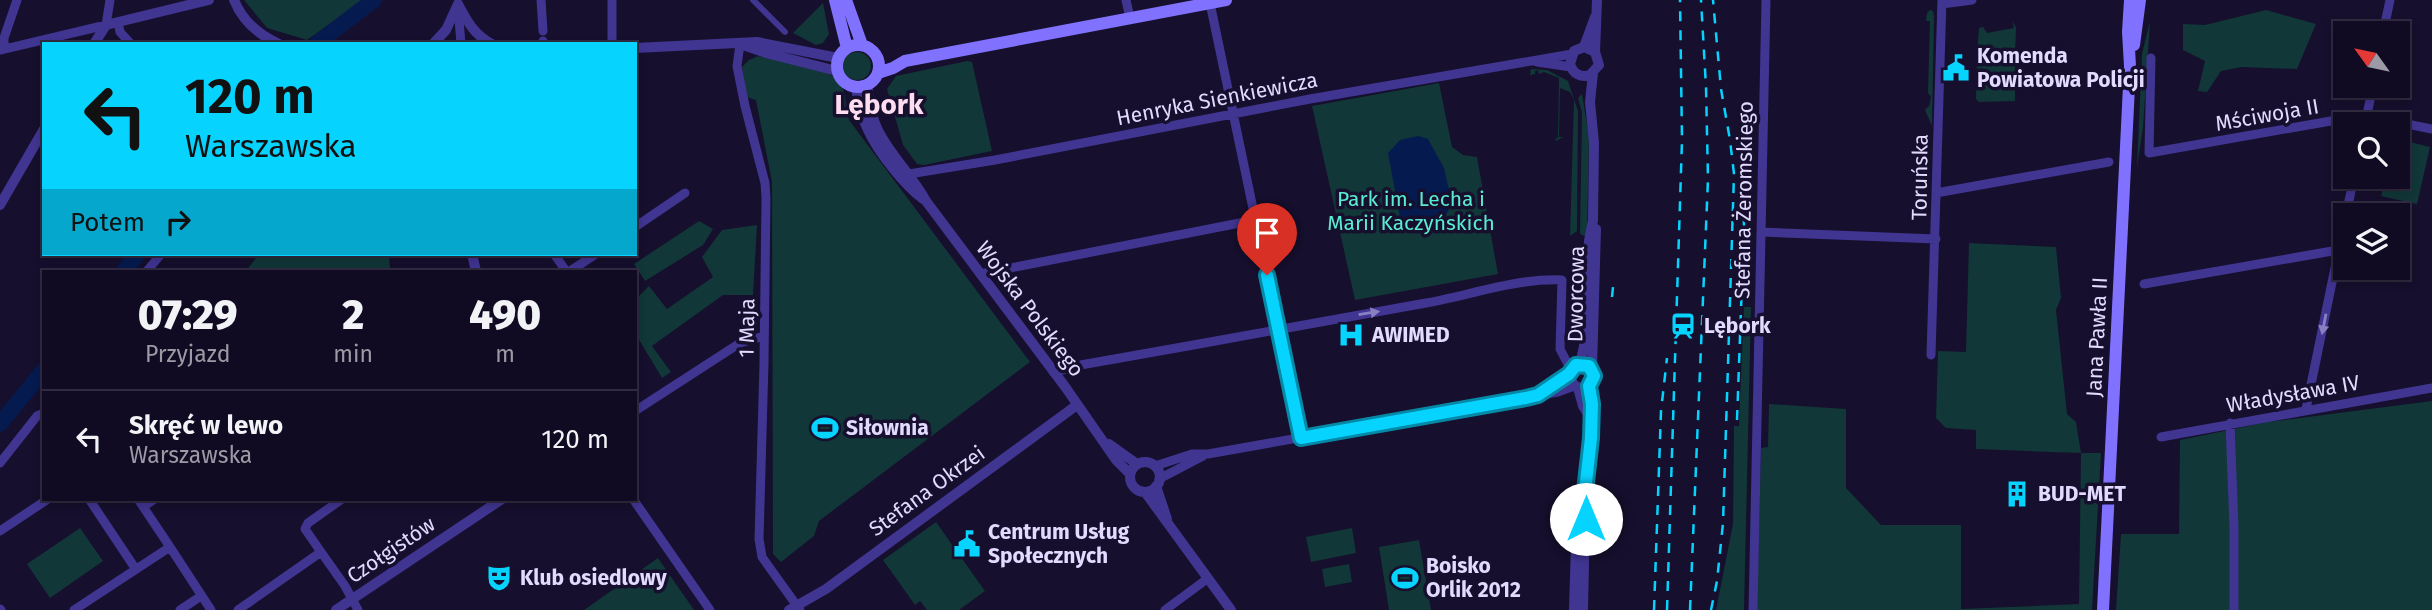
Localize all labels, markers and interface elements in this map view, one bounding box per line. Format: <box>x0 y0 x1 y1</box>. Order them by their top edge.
north arrow <box>2333 21 2410 98</box>
map controls <box>2333 21 2410 280</box>
place label: Komenda Powiatowa Policji <box>1977 43 2145 93</box>
public building icon: Komenda Powiatowa Policji <box>1941 53 1971 83</box>
text: 120 m <box>185 67 315 126</box>
street label: Henryka Sienkiewicza <box>1114 67 1320 131</box>
icon: left <box>70 70 161 161</box>
district label: Lębork <box>835 88 924 121</box>
street label: Mściwoja II <box>2213 93 2321 137</box>
street label: Stefana Żeromskiego <box>1729 101 1759 299</box>
button: search <box>2333 112 2410 189</box>
text: Warszawska <box>185 127 357 165</box>
street label: Toruńska <box>1906 134 1934 220</box>
park label: Park im. Lecha i Marii Kaczyńskich <box>1327 186 1495 236</box>
icon: right <box>159 203 197 241</box>
pin <box>1237 203 1297 275</box>
button: layers <box>2333 203 2410 280</box>
text: Potem <box>70 207 145 238</box>
icon: arrive <box>1248 214 1286 252</box>
street label: Wojska Polskiego <box>970 236 1090 382</box>
street label: Dworcowa <box>1562 246 1590 342</box>
street label: Jana Pawła II <box>2081 276 2113 398</box>
text: 07:29 <box>138 290 238 340</box>
text: 2 <box>342 290 364 340</box>
text: 490 <box>469 290 541 340</box>
street label: 1 Maja <box>733 298 761 358</box>
one-way arrow <box>1359 307 1381 318</box>
station icon: Lębork <box>1668 311 1698 341</box>
place label: Lębork <box>1704 313 1771 339</box>
one-way arrow <box>2318 313 2329 335</box>
hospital icon: AWIMED <box>1336 320 1366 350</box>
place label: AWIMED <box>1371 322 1450 348</box>
text: Przyjazd <box>145 340 230 368</box>
text: min <box>333 340 373 368</box>
text: m <box>495 340 515 368</box>
street label: Władysława IV <box>2224 369 2362 419</box>
text: Skręć w lewo <box>129 410 283 441</box>
sports icon: Siłownia <box>810 413 840 443</box>
place label: Siłownia <box>846 415 929 441</box>
icon: left <box>70 420 108 458</box>
text: 120 m <box>541 424 609 455</box>
street label: Stefana Okrzei <box>864 440 990 542</box>
text: Warszawska <box>129 441 252 469</box>
building icon: BUD-MET <box>2002 479 2032 509</box>
place label: BUD-MET <box>2038 481 2126 507</box>
position arrow <box>1549 482 1623 556</box>
street label: Czołgistów <box>342 511 440 589</box>
place label: Centrum Usług Społecznych <box>988 519 1130 569</box>
public building icon: Centrum Usług Społecznych <box>952 529 982 559</box>
place label: Boisko Orlik 2012 <box>1426 553 1521 603</box>
theatre icon: Klub osiedlowy <box>484 563 514 593</box>
sports icon: Boisko Orlik 2012 <box>1390 563 1420 593</box>
place label: Klub osiedlowy <box>520 565 667 591</box>

